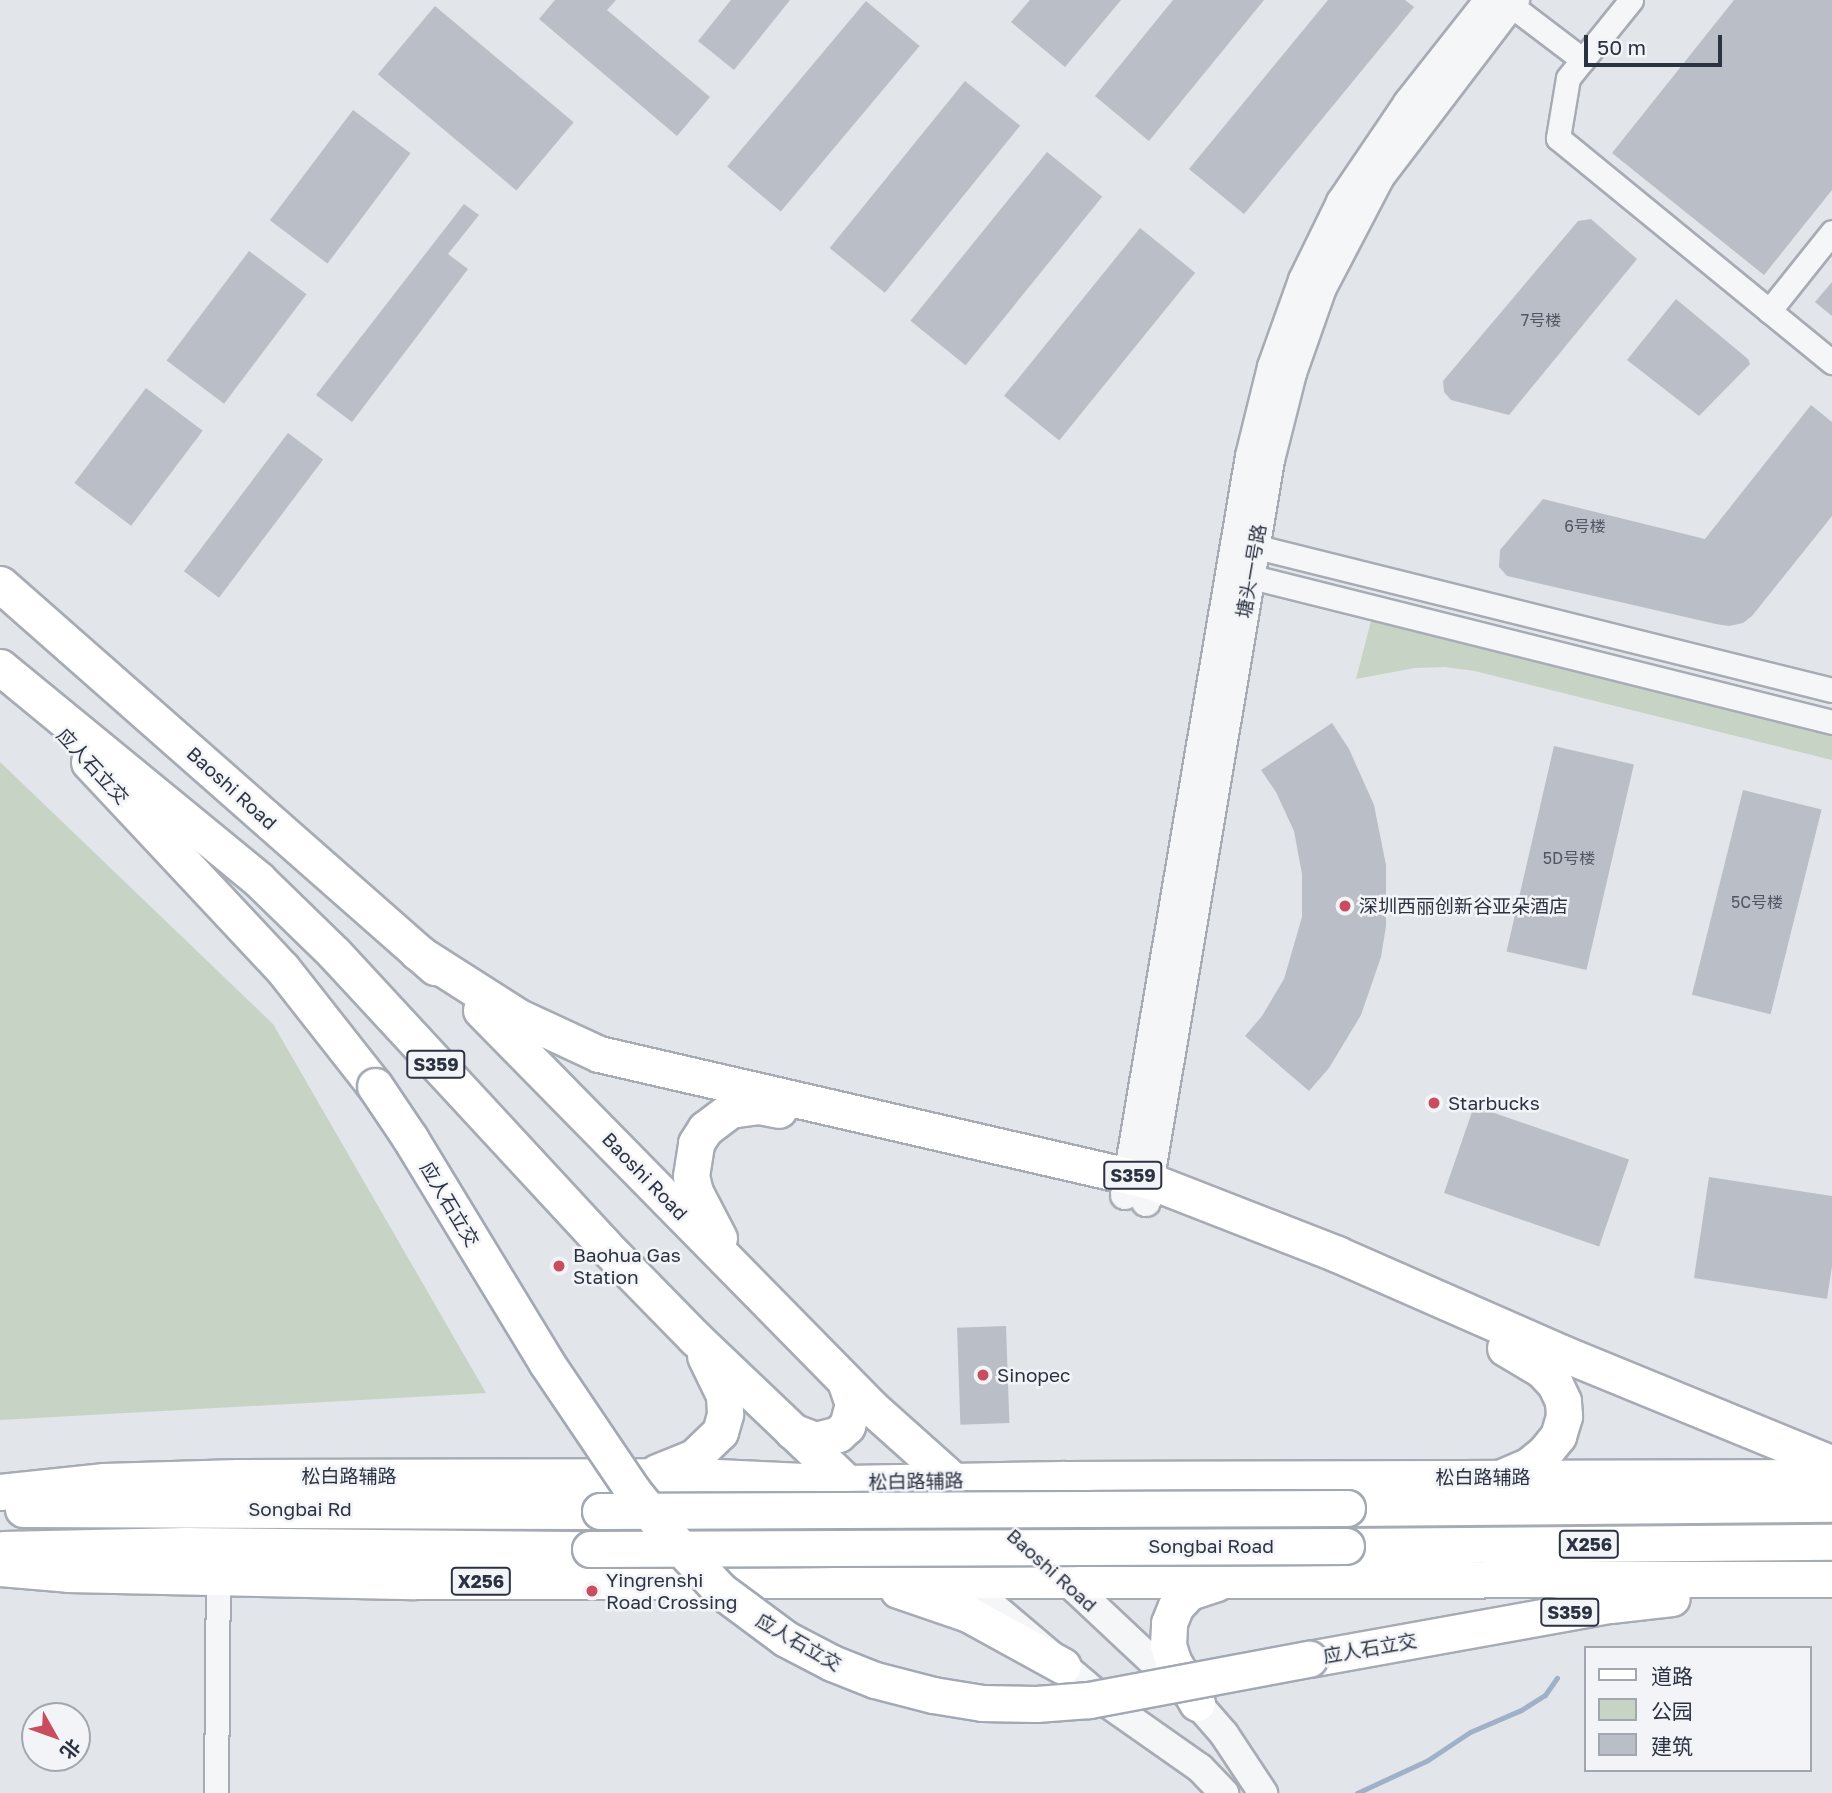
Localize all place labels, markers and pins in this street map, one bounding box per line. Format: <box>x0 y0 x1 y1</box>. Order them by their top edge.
place label: 深圳西丽创新谷亚朵酒店 <box>1359 895 1568 917</box>
marker: 深圳西丽创新谷亚朵酒店 <box>1337 898 1353 914</box>
place label: Starbucks <box>1448 1092 1540 1114</box>
marker: Starbucks <box>1426 1095 1442 1111</box>
place label: Baohua Gas Station <box>573 1244 681 1288</box>
marker: Baohua Gas Station <box>551 1258 567 1274</box>
place label: Sinopec <box>997 1364 1070 1386</box>
marker: Sinopec <box>975 1367 991 1383</box>
place label: Yingrenshi Road Crossing <box>606 1569 737 1613</box>
marker: Yingrenshi Road Crossing <box>584 1583 600 1599</box>

